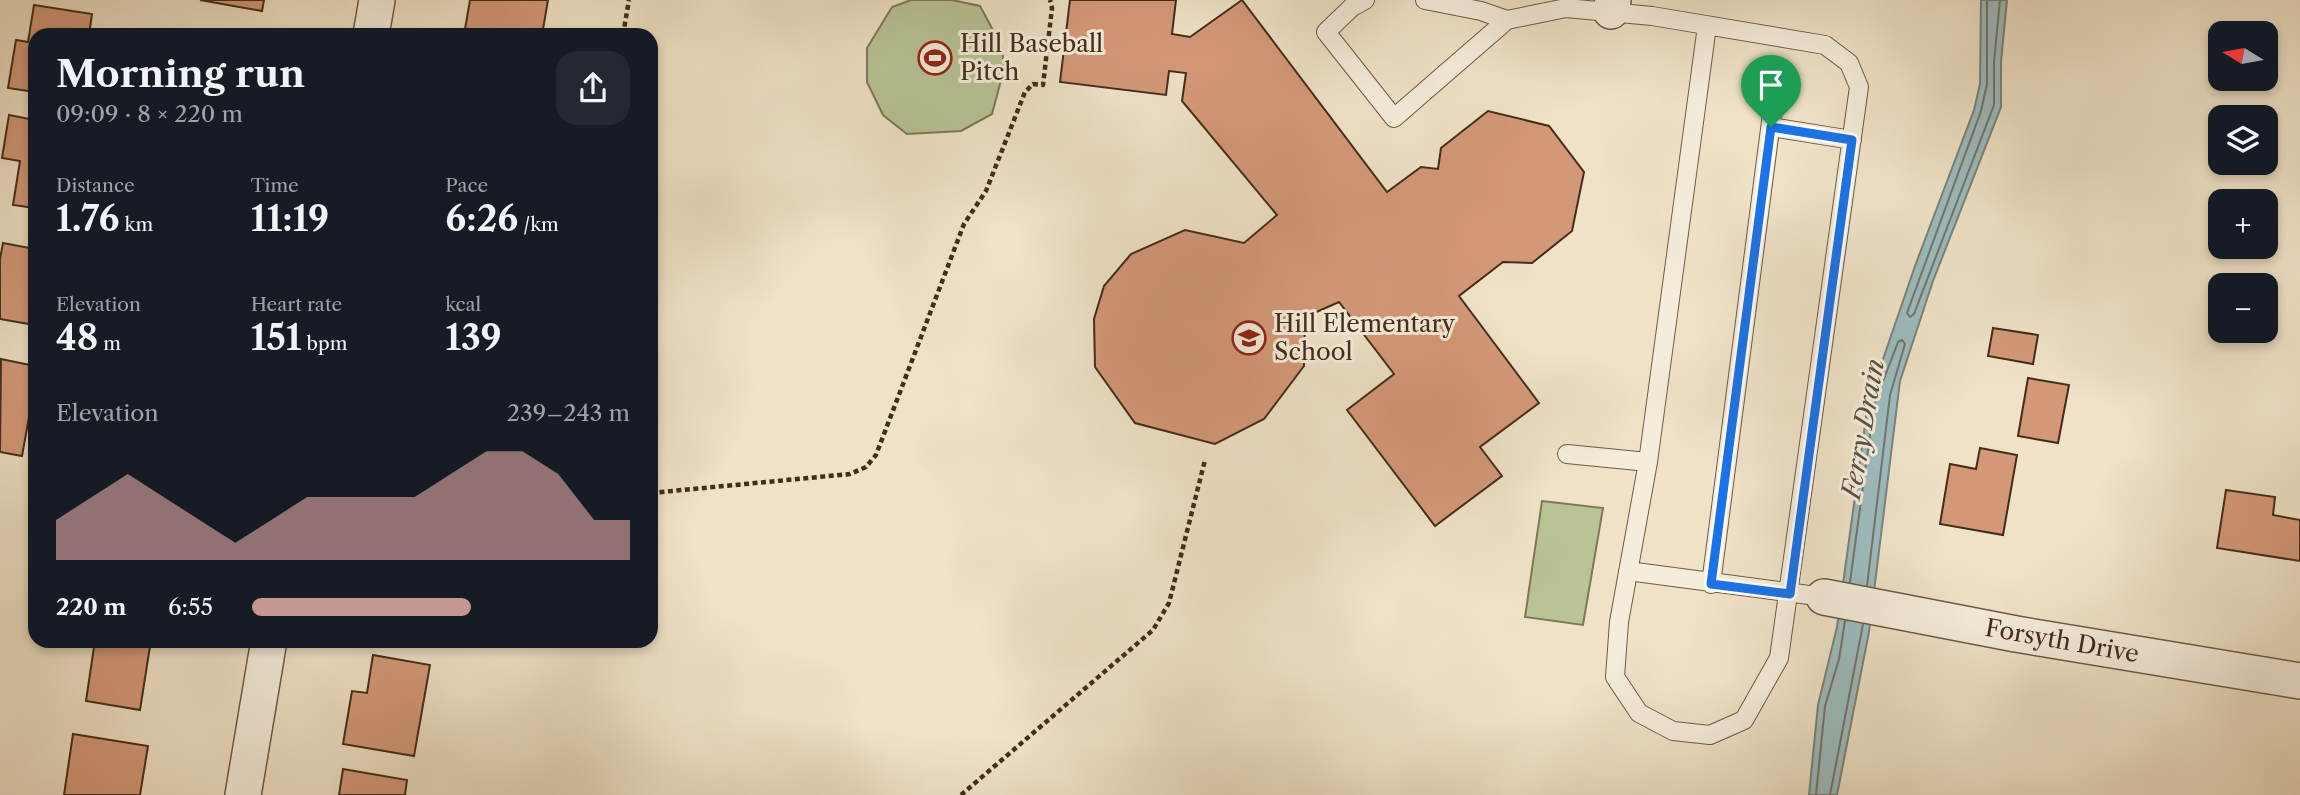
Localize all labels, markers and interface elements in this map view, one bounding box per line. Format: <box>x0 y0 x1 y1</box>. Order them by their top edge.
north arrow <box>2208 21 2278 91</box>
map controls <box>2208 21 2278 343</box>
place label: Hill Baseball Pitch <box>960 29 1103 86</box>
sports icon: Hill Baseball Pitch <box>916 39 954 77</box>
text: Morning run <box>56 50 305 97</box>
button: share <box>556 51 630 125</box>
pin <box>1741 55 1801 127</box>
icon: arrive <box>1752 66 1790 104</box>
text: 09:09 · 8 × 220 m <box>56 100 243 128</box>
button: layers <box>2208 105 2278 175</box>
text: Distance <box>56 174 135 197</box>
text: Time <box>251 174 299 197</box>
text: Pace <box>445 174 488 197</box>
button: + <box>2208 189 2278 259</box>
text: 1.76 <box>56 197 119 240</box>
text: 11:19 <box>251 197 329 240</box>
text: 6:26 <box>445 197 518 240</box>
text: km <box>119 213 153 236</box>
text: /km <box>518 213 559 236</box>
button: − <box>2208 273 2278 343</box>
text: Elevation <box>56 293 141 316</box>
text: Heart rate <box>251 293 342 316</box>
text: kcal <box>445 293 481 316</box>
place label: Hill Elementary School <box>1274 309 1456 366</box>
text: 48 <box>56 316 98 359</box>
text: 151 <box>251 316 301 359</box>
text: 139 <box>445 316 502 359</box>
school or university icon: Hill Elementary School <box>1230 319 1268 357</box>
text: m <box>98 332 121 355</box>
text: bpm <box>301 332 347 355</box>
water label: Ferry Drain <box>1835 356 1891 503</box>
text: Elevation <box>56 399 159 427</box>
text: 239–243 m <box>507 399 630 427</box>
text: 220 m <box>56 593 127 621</box>
text: 6:55 <box>168 593 213 621</box>
street label: Forsyth Drive <box>1983 613 2141 668</box>

